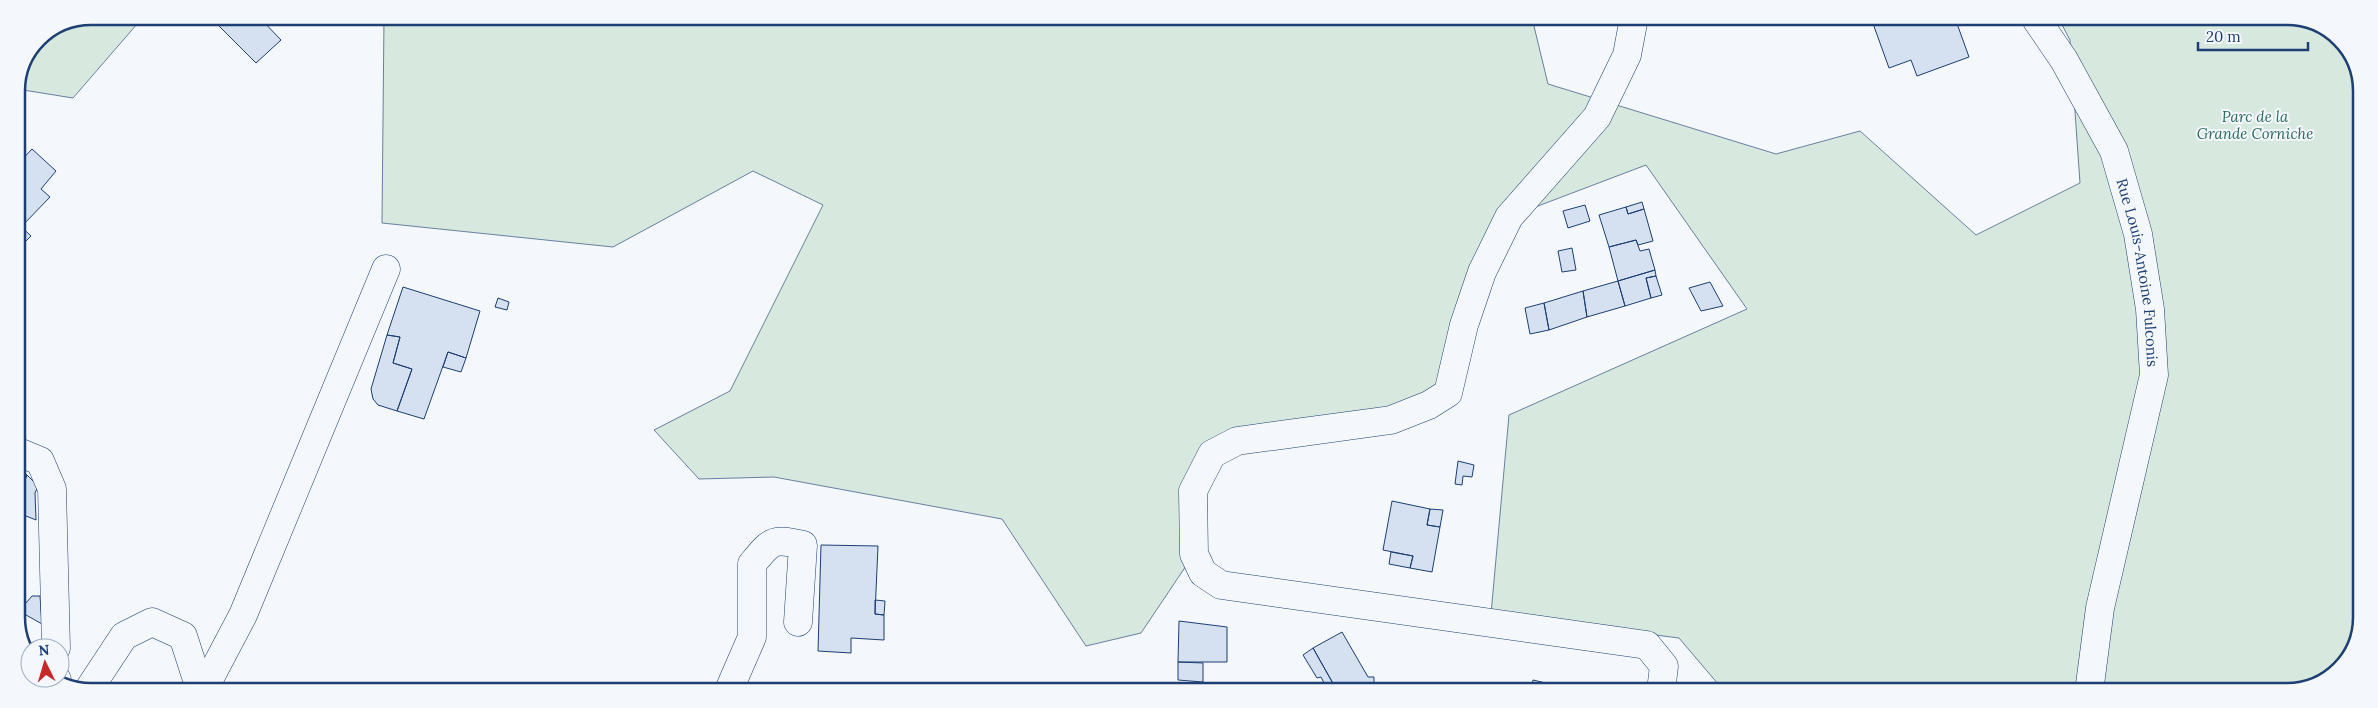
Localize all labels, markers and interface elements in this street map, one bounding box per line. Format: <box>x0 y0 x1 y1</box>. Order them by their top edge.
scale bar <box>2198 20 2308 52</box>
text: 20 m <box>2206 27 2241 46</box>
park label: Parc de la Grande Corniche <box>2197 107 2313 143</box>
street label: Rue Louis-Antoine Fulconis <box>2113 176 2163 367</box>
north arrow <box>20 638 70 688</box>
text: N <box>38 641 50 659</box>

